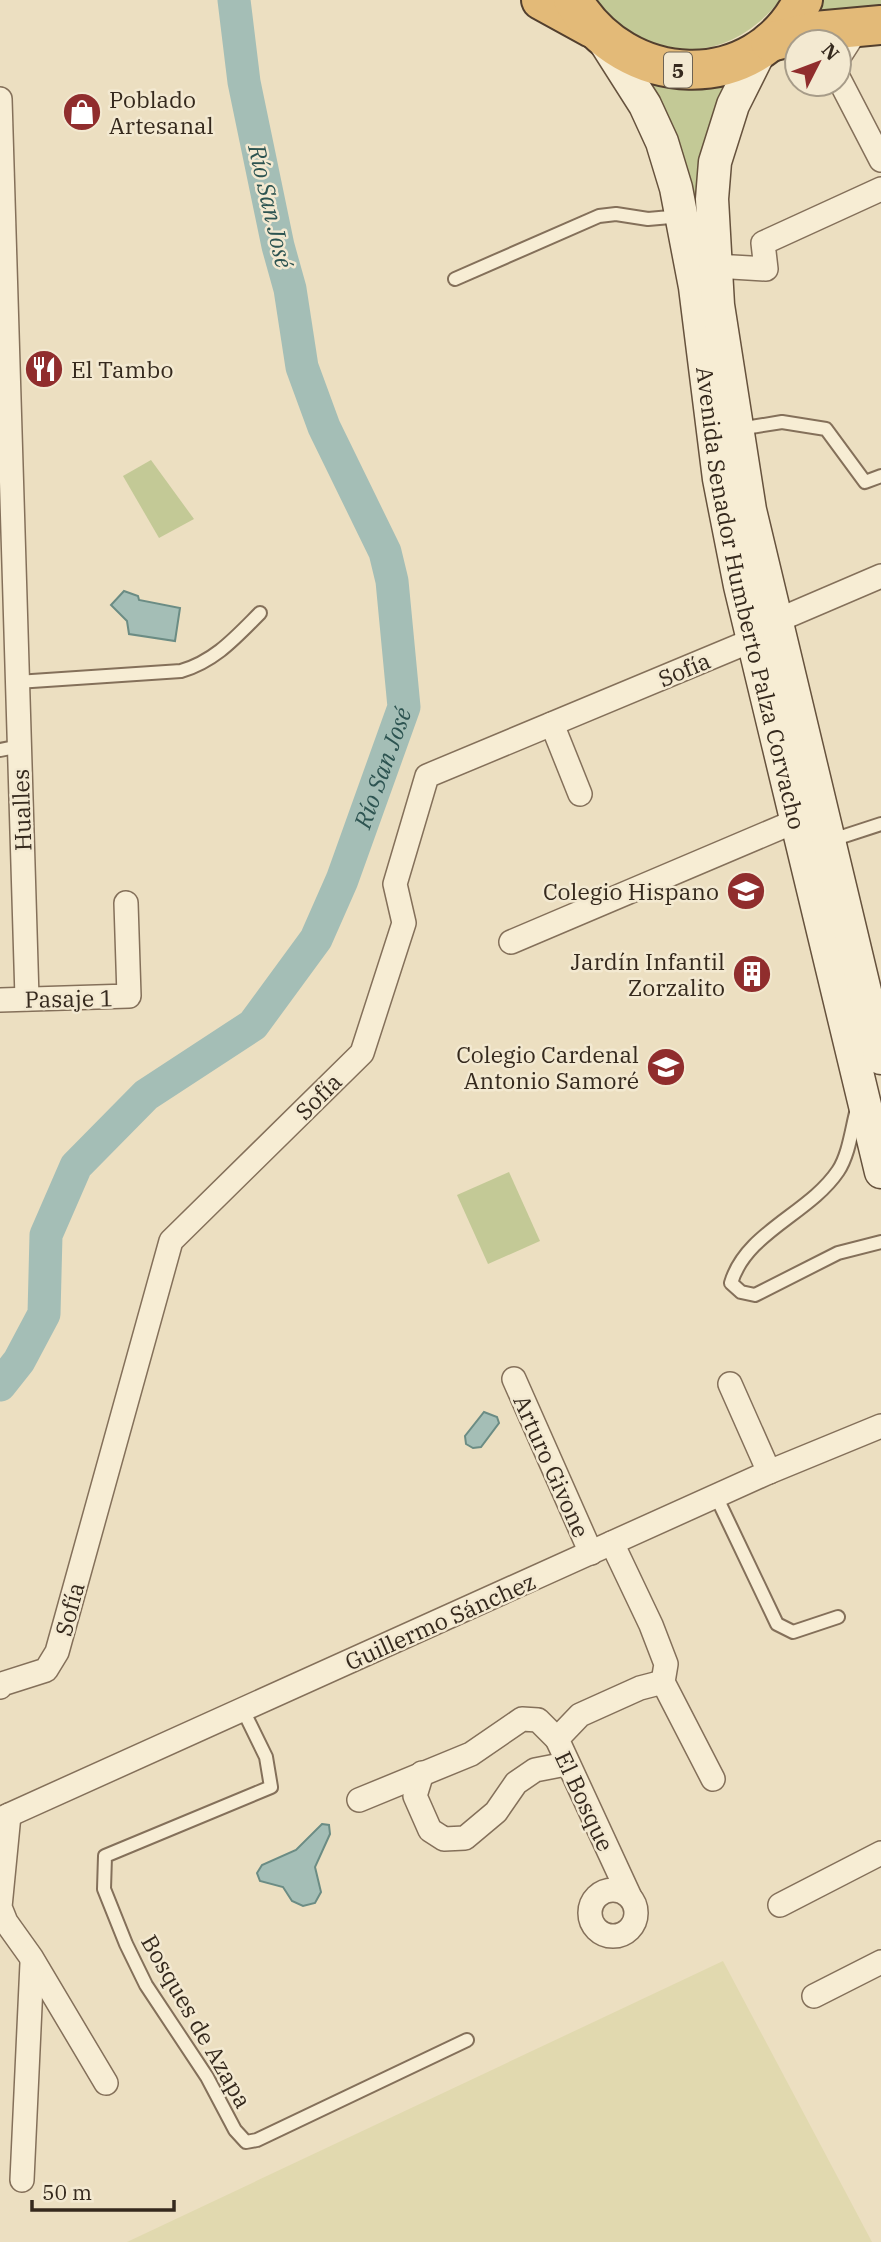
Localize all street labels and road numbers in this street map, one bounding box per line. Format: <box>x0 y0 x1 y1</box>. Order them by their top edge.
road number: 5 <box>664 52 692 88</box>
street label: Avenida Senador Humberto Palza Corvacho <box>690 365 813 832</box>
street label: Sofía <box>653 645 715 693</box>
street label: Hualles <box>5 768 37 852</box>
street label: Pasaje 1 <box>24 982 114 1014</box>
street label: Sofía <box>288 1066 348 1126</box>
street label: Arturo Givone <box>507 1390 597 1542</box>
street label: Guillermo Sánchez <box>340 1566 540 1676</box>
street label: Sofía <box>48 1579 90 1639</box>
street label: El Bosque <box>549 1746 621 1856</box>
street label: Bosques de Azapa <box>135 1929 259 2113</box>

